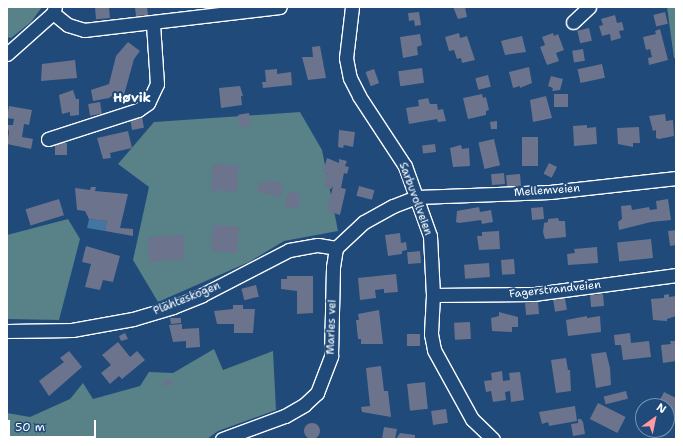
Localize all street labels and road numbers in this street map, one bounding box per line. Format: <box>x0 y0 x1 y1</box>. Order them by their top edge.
street label: Sarbuvollveien <box>396 161 434 237</box>
street label: Mellemveien <box>514 182 580 200</box>
street label: Fagerstrandveien <box>509 279 601 301</box>
street label: Plahteskogen <box>152 280 222 318</box>
street label: Maries vei <box>324 299 340 355</box>

